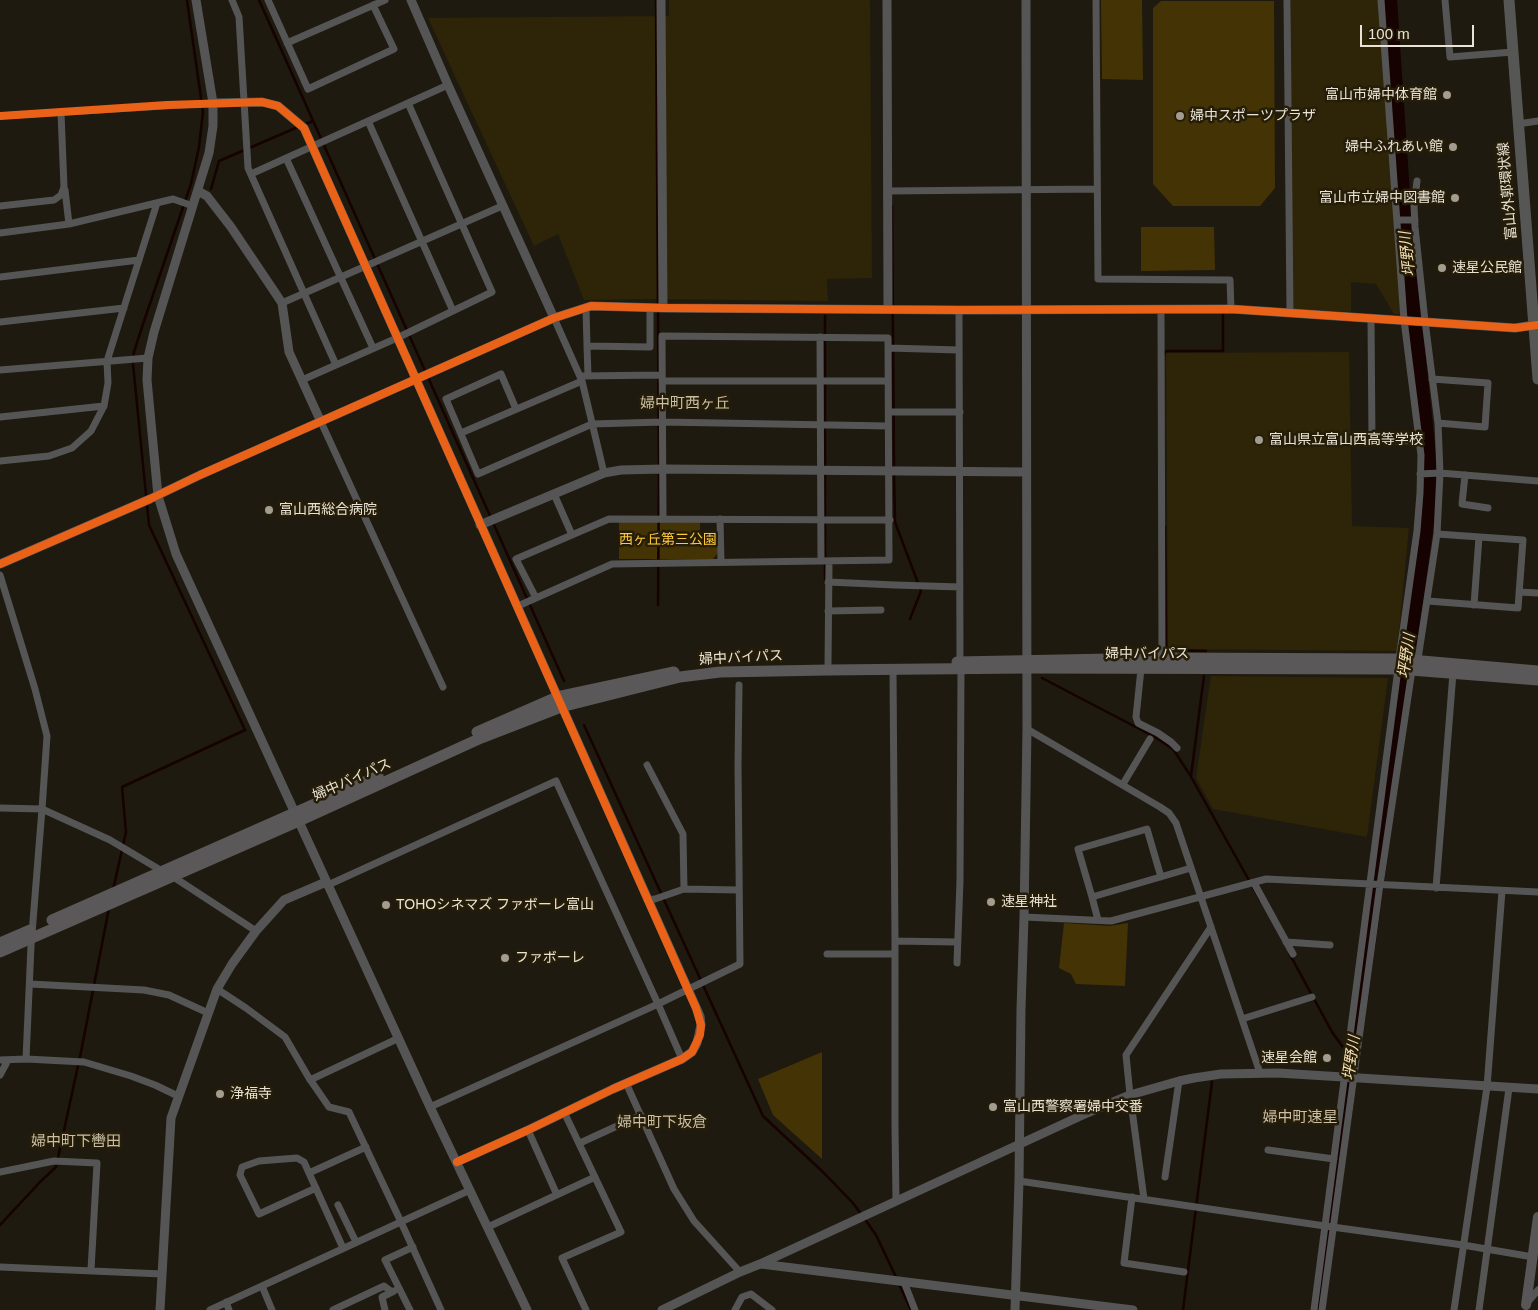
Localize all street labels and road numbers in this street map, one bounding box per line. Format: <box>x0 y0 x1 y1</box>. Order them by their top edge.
street label: 富山外郭環状線 <box>1495 141 1521 241</box>
street label: 婦中バイパス <box>1105 646 1189 662</box>
street label: 婦中バイパス <box>699 647 783 669</box>
street label: 婦中バイパス <box>310 755 394 805</box>

